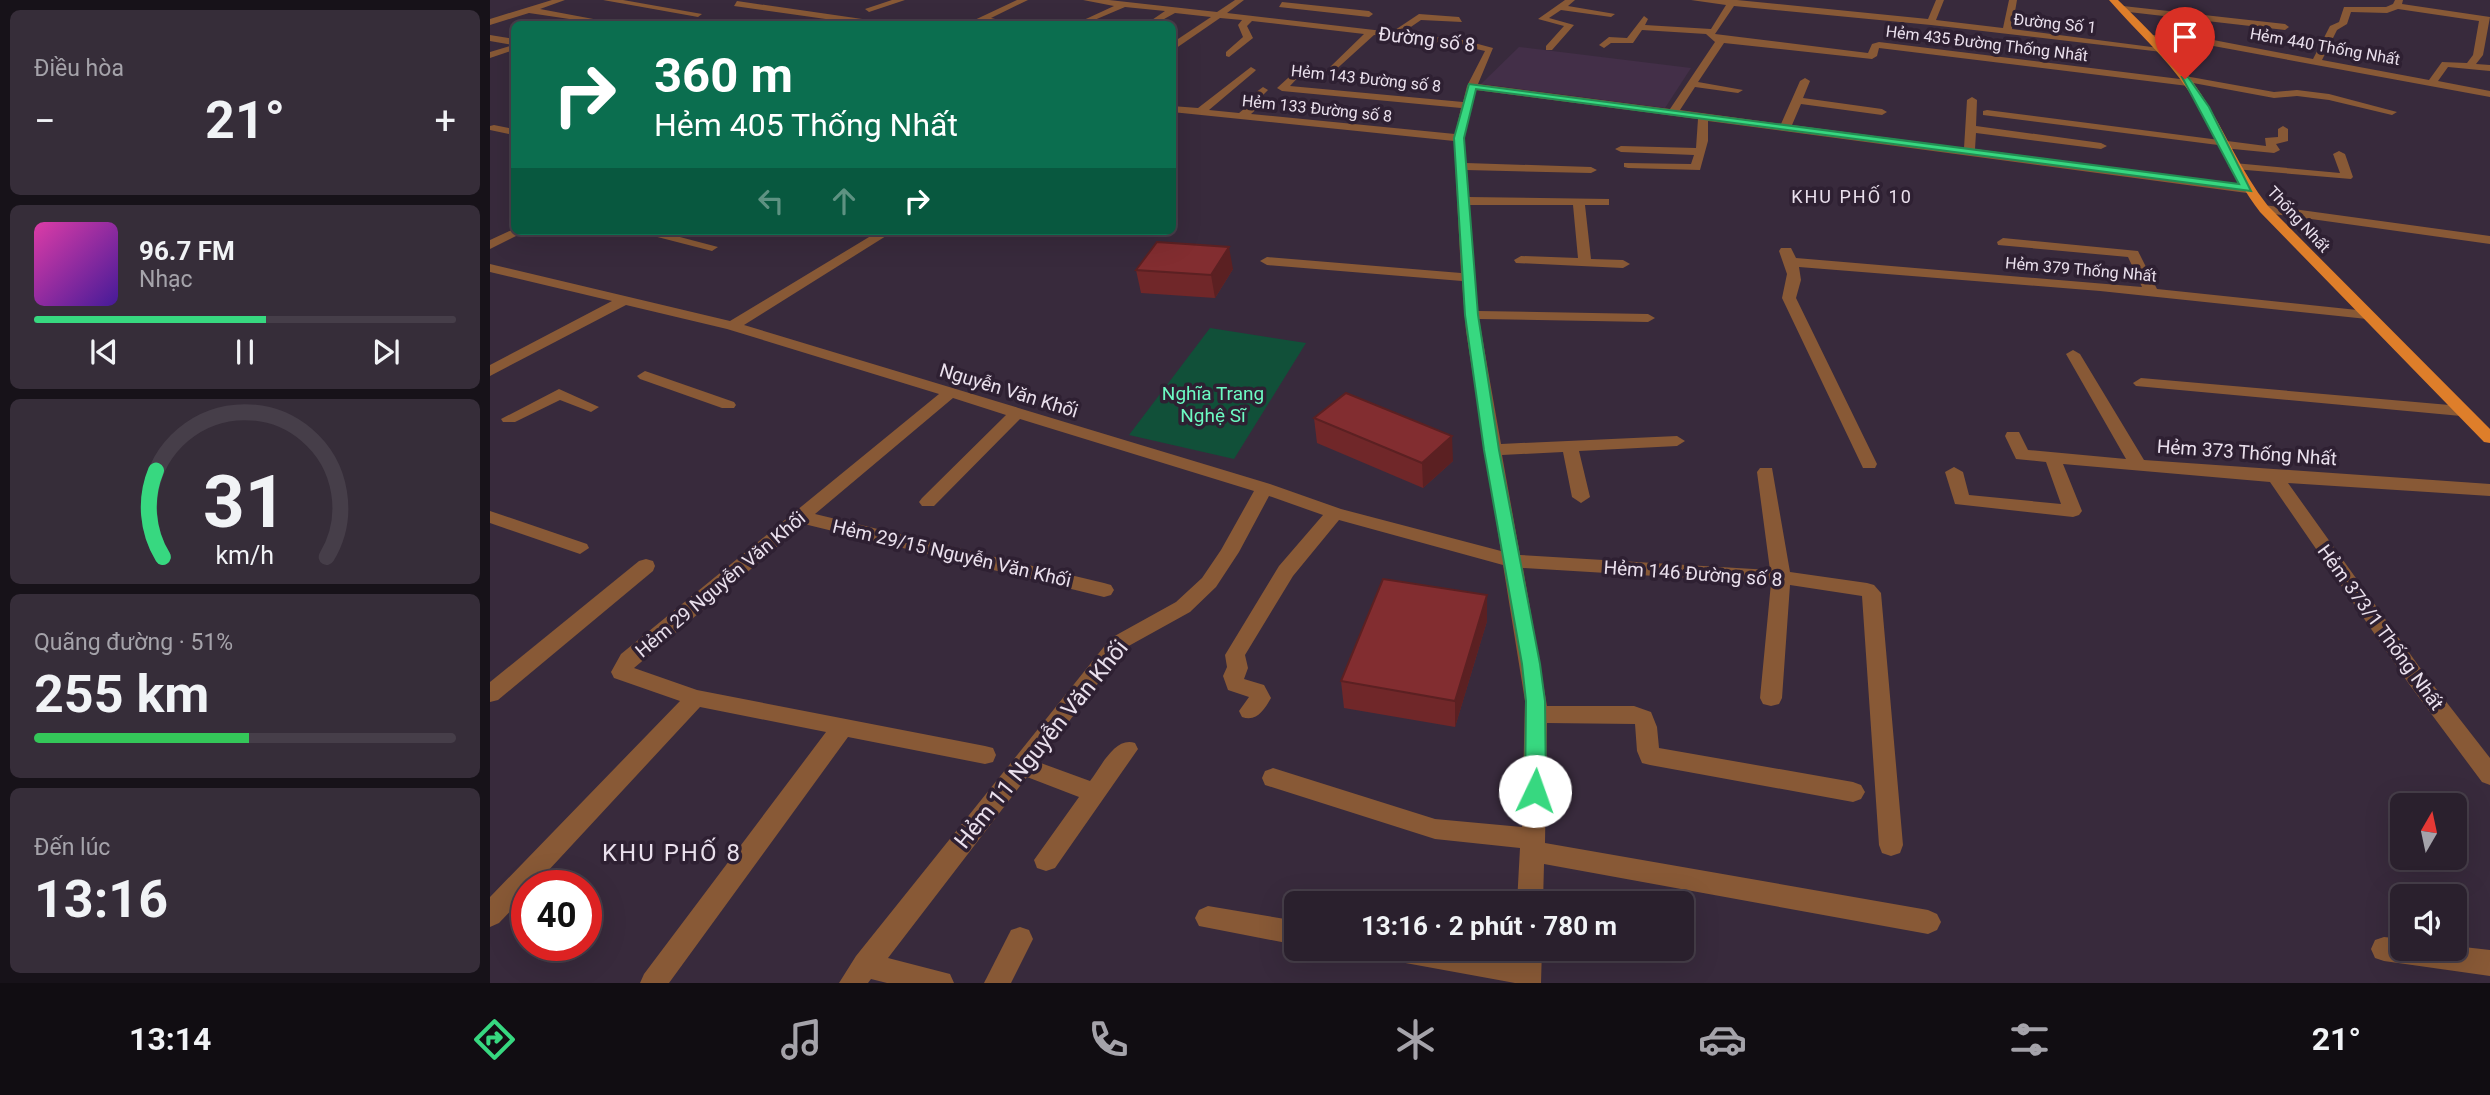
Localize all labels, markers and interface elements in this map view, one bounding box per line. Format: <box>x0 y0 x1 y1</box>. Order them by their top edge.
pin <box>2155 7 2215 79</box>
street label: Đường Số 1 <box>2013 10 2097 37</box>
icon: arrive <box>2166 18 2204 56</box>
street label: Đường số 8 <box>1377 22 1477 57</box>
street label: Hẻm 435 Đường Thống Nhất <box>1885 22 2089 65</box>
street label: Hẻm 440 Thống Nhất <box>2248 24 2401 69</box>
text: 360 m <box>654 47 793 104</box>
icon: right <box>539 49 630 140</box>
text: Điều hòa <box>34 55 124 82</box>
street label: Hẻm 143 Đường số 8 <box>1290 61 1442 96</box>
text: 21° <box>205 90 285 151</box>
street label: Hẻm 133 Đường số 8 <box>1241 91 1393 126</box>
text: − <box>34 99 56 143</box>
text: + <box>434 99 456 143</box>
text: Hẻm 405 Thống Nhất <box>654 106 958 144</box>
icon: left <box>752 182 790 220</box>
icon: ahead <box>825 182 863 220</box>
icon: right <box>898 182 936 220</box>
street label: Thống Nhất <box>2263 182 2334 256</box>
district label: KHU PHỐ 10 <box>1791 185 1913 207</box>
text: 96.7 FM <box>139 236 235 266</box>
street label: Hẻm 379 Thống Nhất <box>2004 253 2157 286</box>
text: Nhạc <box>139 266 193 293</box>
icon: previous <box>85 333 123 371</box>
icon: pause <box>226 333 264 371</box>
icon: next <box>367 333 405 371</box>
street label: Nguyễn Văn Khối <box>937 358 1081 423</box>
park label: Nghĩa Trang Nghệ Sĩ <box>1162 382 1264 427</box>
street label: Hẻm 373 Thống Nhất <box>2156 435 2338 470</box>
text: 31 <box>203 460 287 546</box>
street label: Hẻm 29 Nguyễn Văn Khối <box>631 506 810 662</box>
street label: Hẻm 29/15 Nguyễn Văn Khối <box>830 515 1073 592</box>
street label: Hẻm 373/1 Thống Nhất <box>2313 540 2448 715</box>
text: km/h <box>216 541 274 570</box>
street label: Hẻm 146 Đường số 8 <box>1603 556 1783 591</box>
text: Quãng đường · 51% <box>34 629 233 656</box>
street label: Hẻm 11 Nguyễn Văn Khối <box>949 635 1134 854</box>
text: 255 km <box>34 664 209 725</box>
position arrow <box>1498 754 1572 828</box>
north arrow <box>2390 793 2468 870</box>
map controls <box>2390 793 2467 961</box>
text: Đến lúc <box>34 834 110 861</box>
district label: KHU PHỐ 8 <box>602 837 742 867</box>
text: 13:16 <box>34 869 168 930</box>
speed limit sign: 40 <box>511 870 602 961</box>
button: sound <box>2390 884 2467 961</box>
text: 13:16 · 2 phút · 780 m <box>1361 911 1617 941</box>
icon: directions <box>470 1015 519 1064</box>
icon: music <box>777 1015 826 1064</box>
icon: phone <box>1084 1015 1133 1064</box>
icon: climate <box>1391 1015 1440 1064</box>
icon: car <box>1698 1015 1747 1064</box>
icon: filters <box>2005 1015 2054 1064</box>
text: 13:14 <box>129 1020 211 1058</box>
text: 21° <box>2312 1020 2361 1058</box>

